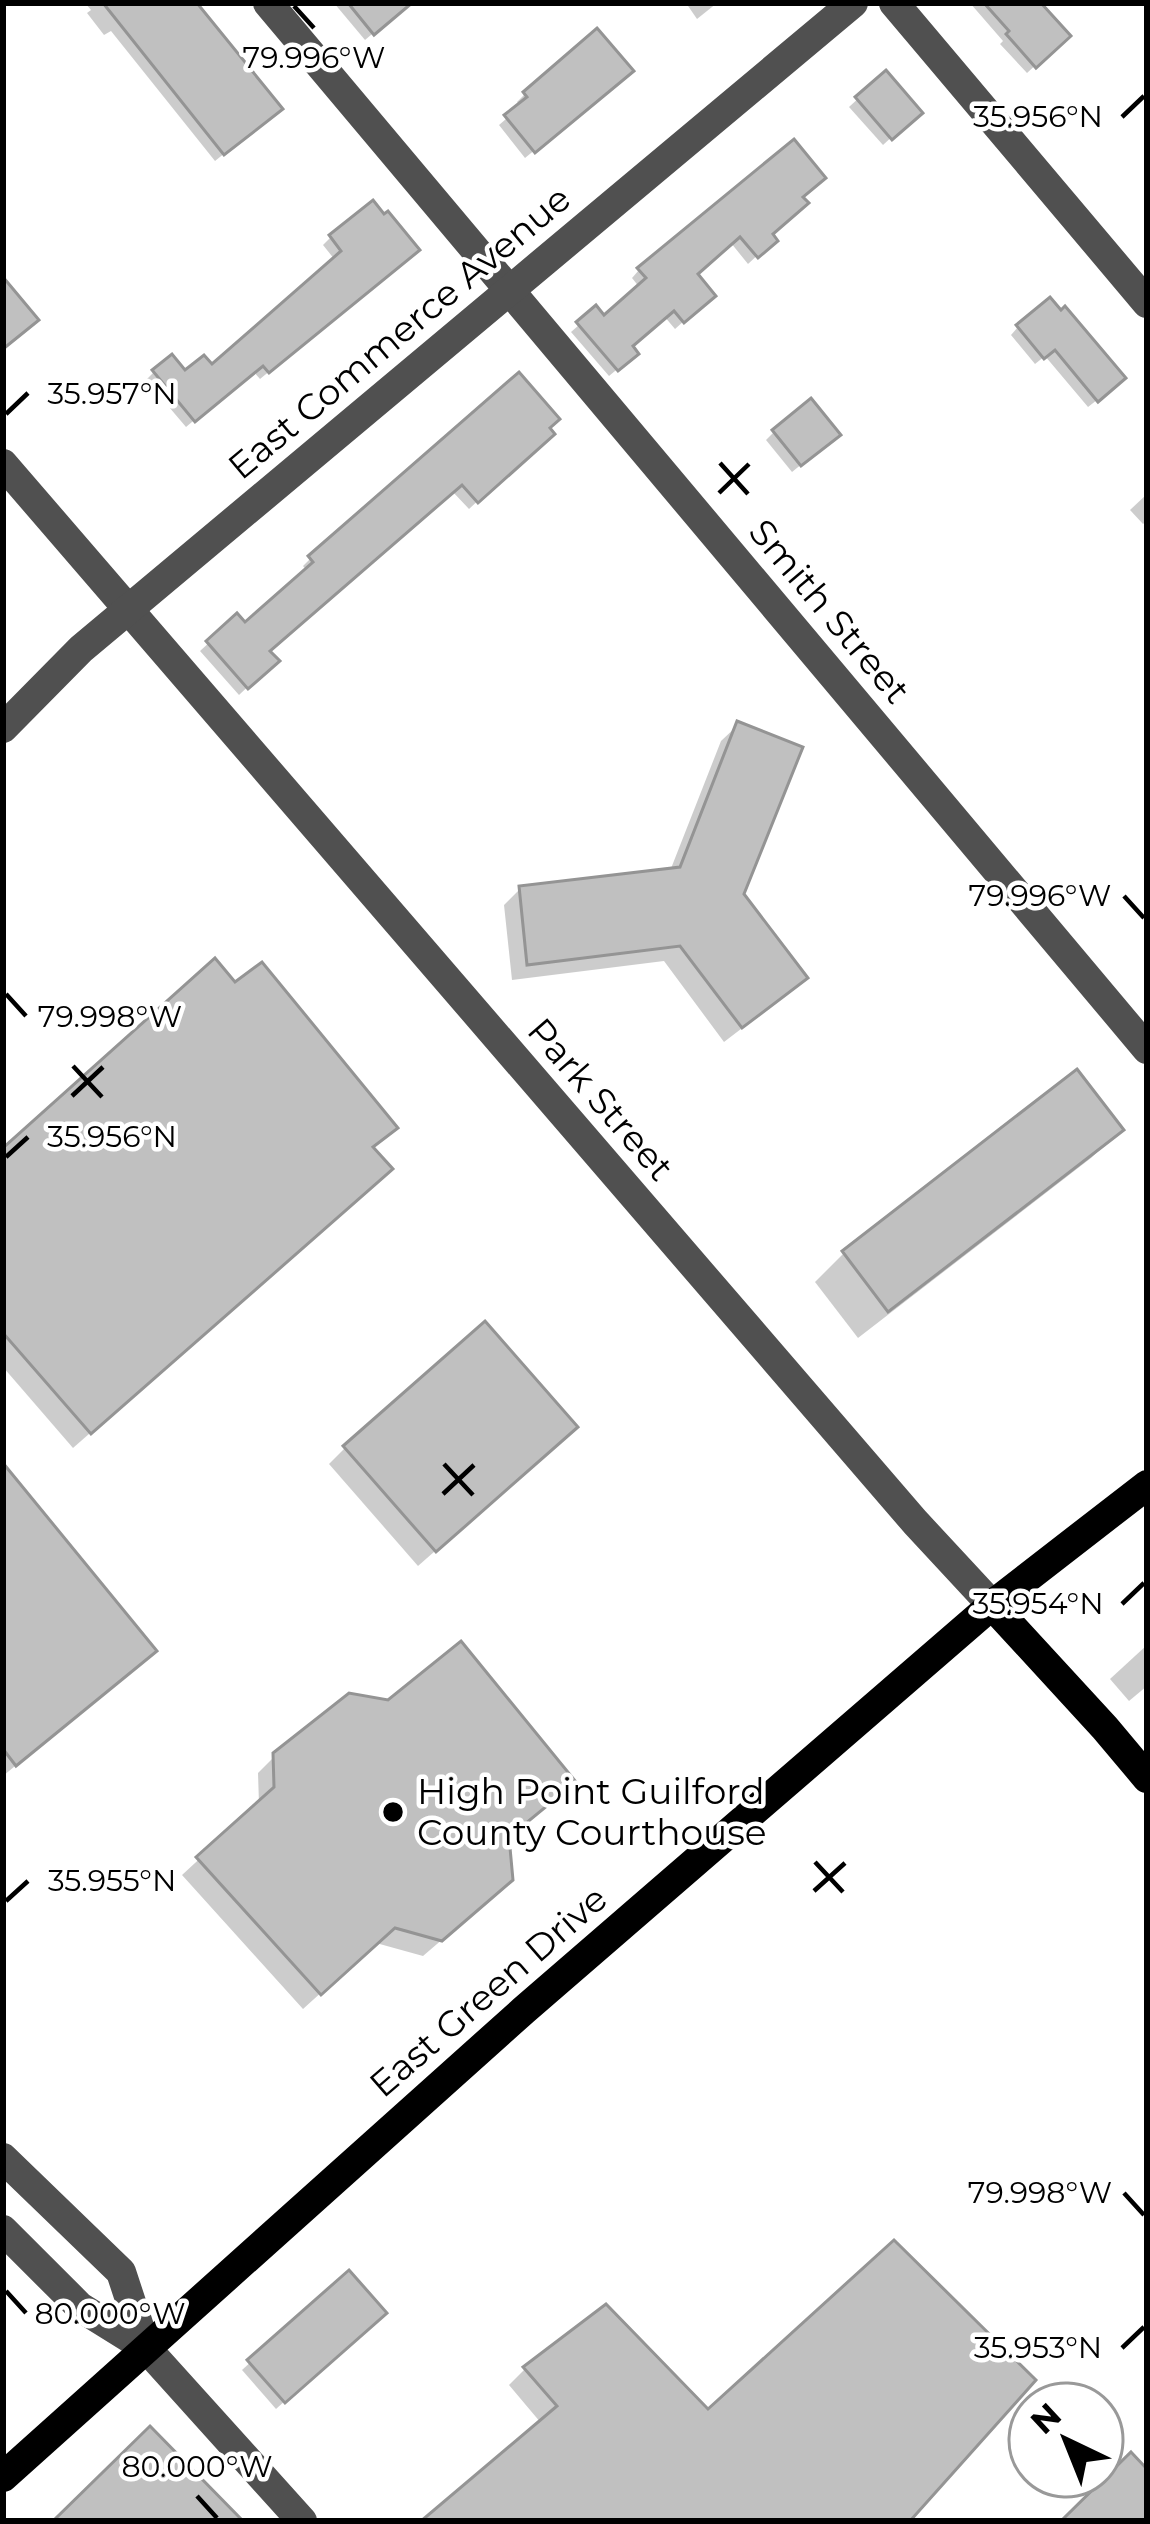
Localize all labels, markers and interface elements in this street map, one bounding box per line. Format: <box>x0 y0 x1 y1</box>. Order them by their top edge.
text: 79.996°W <box>243 39 385 76</box>
text: 35.956°N <box>973 98 1103 135</box>
street label: East Commerce Avenue <box>219 176 579 488</box>
text: 35.957°N <box>47 375 177 412</box>
street label: Smith Street <box>740 510 920 712</box>
text: 79.996°W <box>969 877 1111 914</box>
text: 79.998°W <box>38 998 182 1035</box>
street label: Park Street <box>519 1009 683 1189</box>
text: 35.956°N <box>47 1118 177 1155</box>
text: 35.954°N <box>972 1585 1104 1622</box>
place label: High Point Guilford County Courthouse <box>417 1769 767 1854</box>
marker: High Point Guilford County Courthouse <box>380 1799 406 1825</box>
text: 35.955°N <box>48 1862 176 1899</box>
street label: East Green Drive <box>360 1876 616 2106</box>
text: 79.998°W <box>968 2174 1112 2211</box>
text: 80.000°W <box>34 2295 186 2332</box>
text: 35.953°N <box>974 2329 1102 2366</box>
north arrow <box>1006 2380 1126 2500</box>
text: N <box>1022 2394 1069 2442</box>
text: 80.000°W <box>121 2448 273 2485</box>

